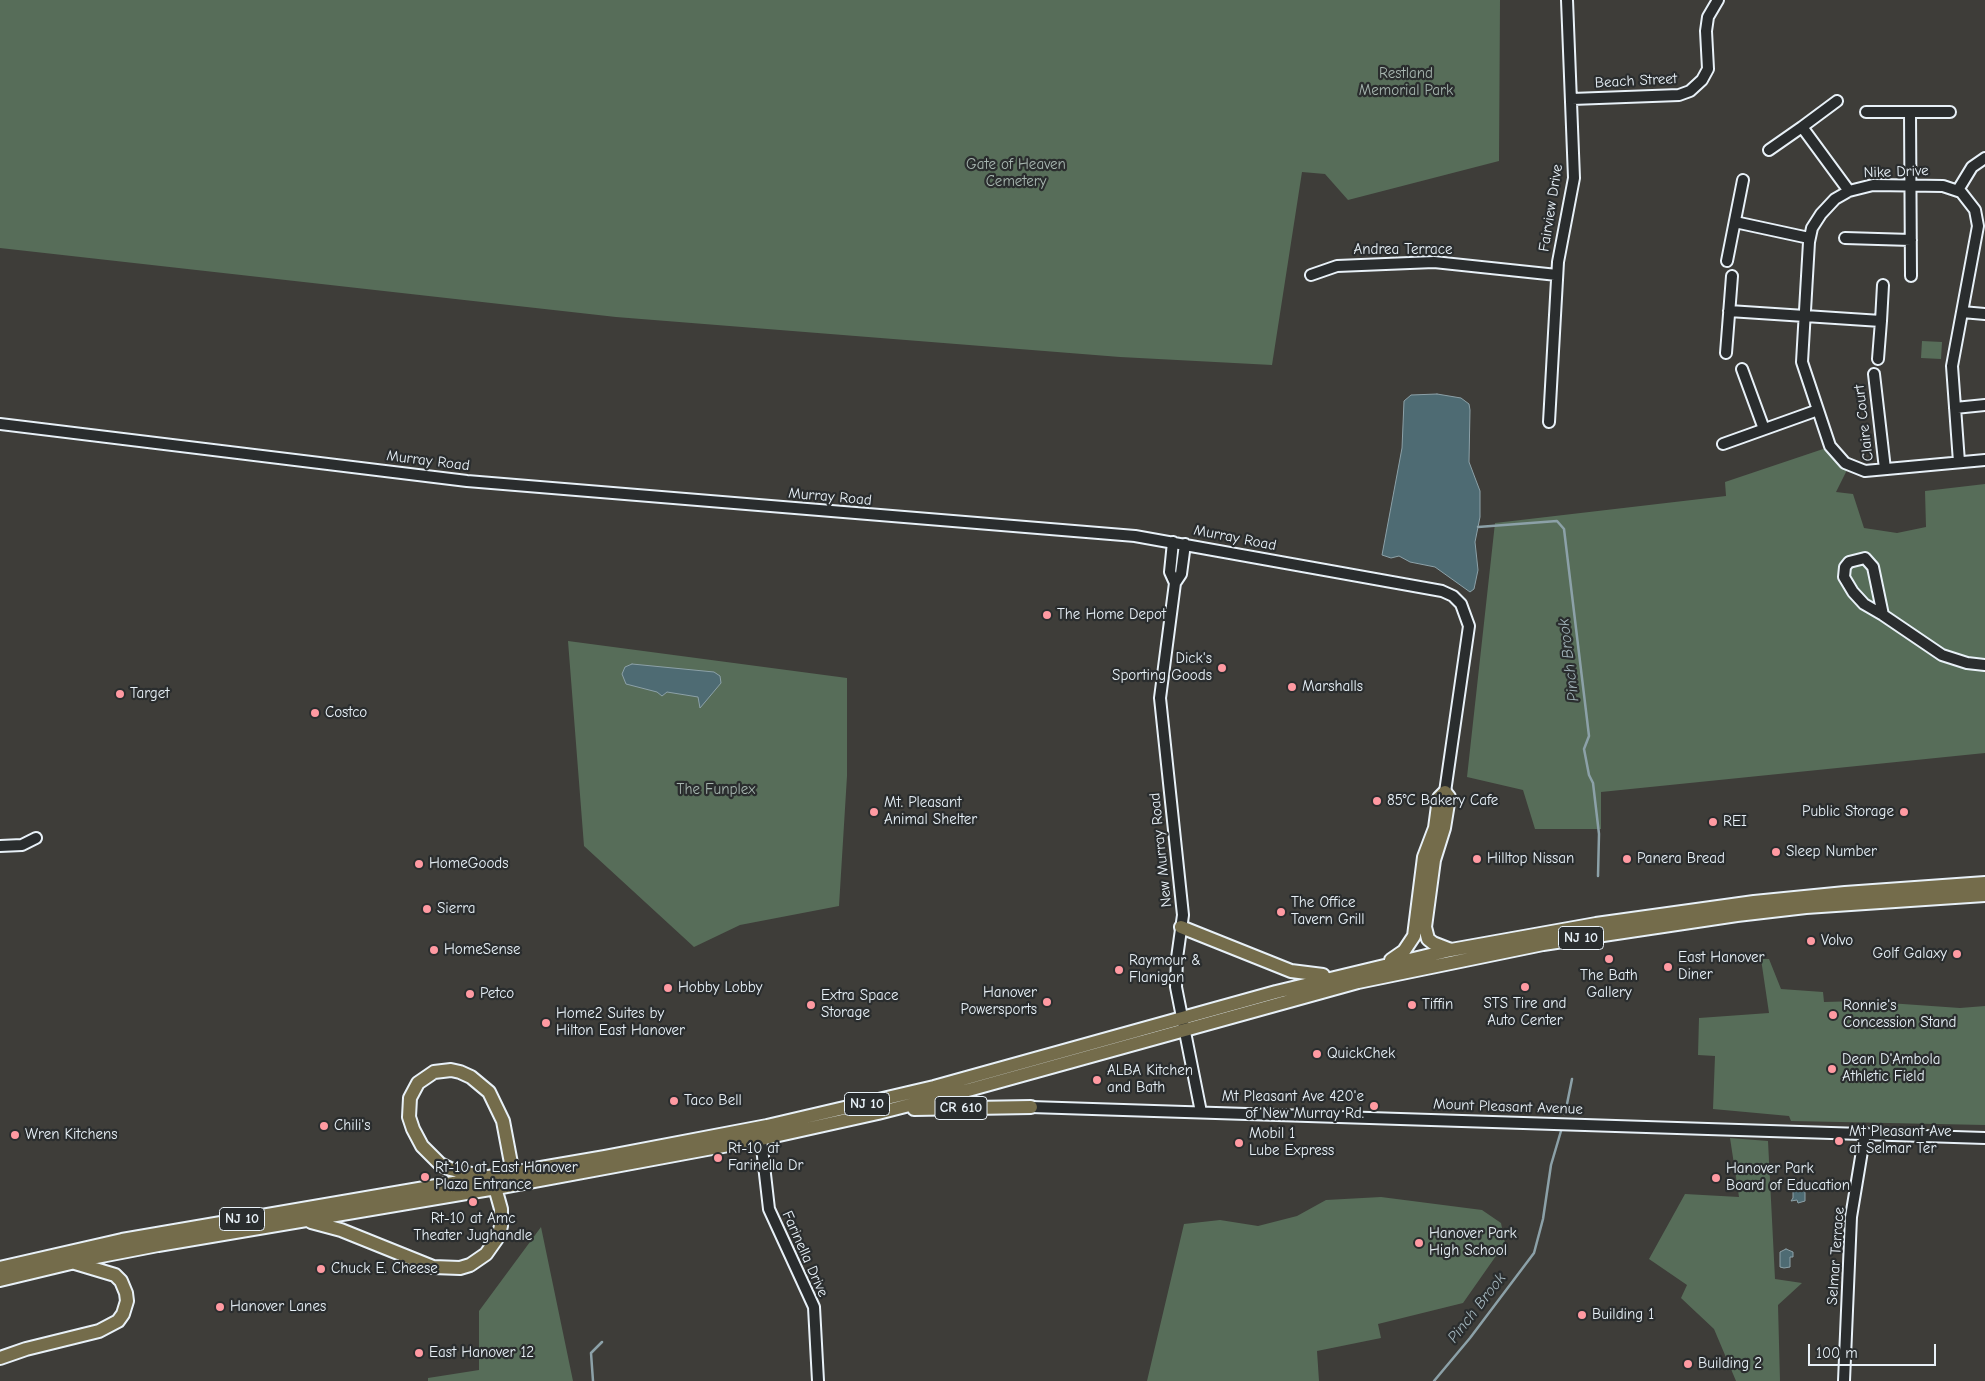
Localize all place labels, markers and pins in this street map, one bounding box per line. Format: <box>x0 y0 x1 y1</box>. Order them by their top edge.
place label: The Home Depot <box>1057 606 1166 624</box>
marker: The Home Depot <box>1041 609 1053 621</box>
place label: Dick's Sporting Goods <box>1112 650 1212 685</box>
marker: Dick's Sporting Goods <box>1216 662 1228 674</box>
place label: Marshalls <box>1302 678 1363 696</box>
marker: Marshalls <box>1286 681 1298 693</box>
place label: Target <box>130 685 169 703</box>
marker: Target <box>114 688 126 700</box>
place label: Costco <box>325 704 367 722</box>
marker: Costco <box>309 707 321 719</box>
place label: 85°C Bakery Cafe <box>1387 792 1498 810</box>
place label: Mt. Pleasant Animal Shelter <box>884 794 977 829</box>
marker: 85°C Bakery Cafe <box>1371 795 1383 807</box>
place label: Public Storage <box>1802 803 1894 821</box>
marker: Mt. Pleasant Animal Shelter <box>868 806 880 818</box>
marker: Public Storage <box>1898 806 1910 818</box>
place label: REI <box>1723 813 1747 831</box>
marker: REI <box>1707 816 1719 828</box>
place label: Sleep Number <box>1786 843 1877 861</box>
marker: Sleep Number <box>1770 846 1782 858</box>
place label: Hilltop Nissan <box>1487 850 1574 868</box>
place label: Panera Bread <box>1637 850 1725 868</box>
marker: Hilltop Nissan <box>1471 853 1483 865</box>
marker: Panera Bread <box>1621 853 1633 865</box>
place label: HomeGoods <box>429 855 508 873</box>
marker: HomeGoods <box>413 858 425 870</box>
place label: The Office Tavern Grill <box>1291 894 1365 929</box>
place label: Sierra <box>437 900 476 918</box>
marker: Sierra <box>421 903 433 915</box>
marker: The Office Tavern Grill <box>1275 906 1287 918</box>
place label: Volvo <box>1821 932 1853 950</box>
marker: Volvo <box>1805 935 1817 947</box>
place label: HomeSense <box>444 941 520 959</box>
marker: HomeSense <box>428 944 440 956</box>
place label: Golf Galaxy <box>1873 945 1947 963</box>
marker: Golf Galaxy <box>1951 948 1963 960</box>
place label: East Hanover Diner <box>1678 949 1764 984</box>
place label: Raymour & Flanigan <box>1129 952 1201 987</box>
marker: The Bath Gallery <box>1603 953 1615 965</box>
marker: East Hanover Diner <box>1662 961 1674 973</box>
marker: Raymour & Flanigan <box>1113 964 1125 976</box>
place label: The Bath Gallery <box>1580 967 1638 1002</box>
place label: Hobby Lobby <box>678 979 762 997</box>
marker: STS Tire and Auto Center <box>1519 981 1531 993</box>
marker: Hobby Lobby <box>662 982 674 994</box>
place label: Hanover Powersports <box>961 984 1037 1019</box>
place label: Petco <box>480 985 514 1003</box>
place label: Extra Space Storage <box>821 987 899 1022</box>
marker: Petco <box>464 988 476 1000</box>
place label: STS Tire and Auto Center <box>1484 995 1566 1030</box>
marker: Hanover Powersports <box>1041 996 1053 1008</box>
place label: Tiffin <box>1422 996 1453 1014</box>
place label: Ronnie's Concession Stand <box>1843 997 1956 1032</box>
marker: Extra Space Storage <box>805 999 817 1011</box>
marker: Tiffin <box>1406 999 1418 1011</box>
place label: Home2 Suites by Hilton East Hanover <box>556 1005 685 1040</box>
marker: Ronnie's Concession Stand <box>1827 1009 1839 1021</box>
marker: Home2 Suites by Hilton East Hanover <box>540 1017 552 1029</box>
place label: QuickChek <box>1327 1045 1395 1063</box>
marker: QuickChek <box>1311 1048 1323 1060</box>
place label: Dean D'Ambola Athletic Field <box>1842 1051 1940 1086</box>
place label: ALBA Kitchen and Bath <box>1107 1062 1193 1097</box>
marker: Dean D'Ambola Athletic Field <box>1826 1063 1838 1075</box>
marker: ALBA Kitchen and Bath <box>1091 1074 1103 1086</box>
place label: Mt Pleasant Ave 420'e of New Murray Rd. <box>1222 1088 1364 1123</box>
place label: Taco Bell <box>684 1092 742 1110</box>
marker: Taco Bell <box>668 1095 680 1107</box>
marker: Mt Pleasant Ave 420'e of New Murray Rd. <box>1368 1100 1380 1112</box>
place label: Chili's <box>334 1117 371 1135</box>
marker: Chili's <box>318 1120 330 1132</box>
place label: Mt Pleasant Ave at Selmar Ter <box>1849 1123 1952 1158</box>
place label: Mobil 1 Lube Express <box>1249 1125 1334 1160</box>
place label: Wren Kitchens <box>25 1126 117 1144</box>
marker: Wren Kitchens <box>9 1129 21 1141</box>
marker: Mt Pleasant Ave at Selmar Ter <box>1833 1135 1845 1147</box>
marker: Mobil 1 Lube Express <box>1233 1137 1245 1149</box>
place label: Rt-10 at Farinella Dr <box>728 1140 803 1175</box>
marker: Rt-10 at Farinella Dr <box>712 1152 724 1164</box>
place label: Rt-10 at East Hanover Plaza Entrance <box>435 1159 578 1194</box>
place label: Hanover Park Board of Education <box>1726 1160 1850 1195</box>
marker: Rt-10 at East Hanover Plaza Entrance <box>419 1171 431 1183</box>
marker: Hanover Park Board of Education <box>1710 1172 1722 1184</box>
marker: Rt-10 at Amc Theater Jughandle <box>467 1196 479 1208</box>
place label: Rt-10 at Amc Theater Jughandle <box>414 1210 532 1245</box>
place label: Hanover Park High School <box>1429 1225 1517 1260</box>
marker: Hanover Park High School <box>1413 1237 1425 1249</box>
place label: Chuck E. Cheese <box>331 1260 438 1278</box>
marker: Chuck E. Cheese <box>315 1263 327 1275</box>
place label: Hanover Lanes <box>230 1298 326 1316</box>
marker: Hanover Lanes <box>214 1301 226 1313</box>
place label: Building 1 <box>1592 1306 1654 1324</box>
marker: Building 1 <box>1576 1309 1588 1321</box>
place label: East Hanover 12 <box>429 1344 534 1362</box>
marker: East Hanover 12 <box>413 1347 425 1359</box>
place label: Building 2 <box>1698 1355 1762 1373</box>
marker: Building 2 <box>1682 1358 1694 1370</box>

